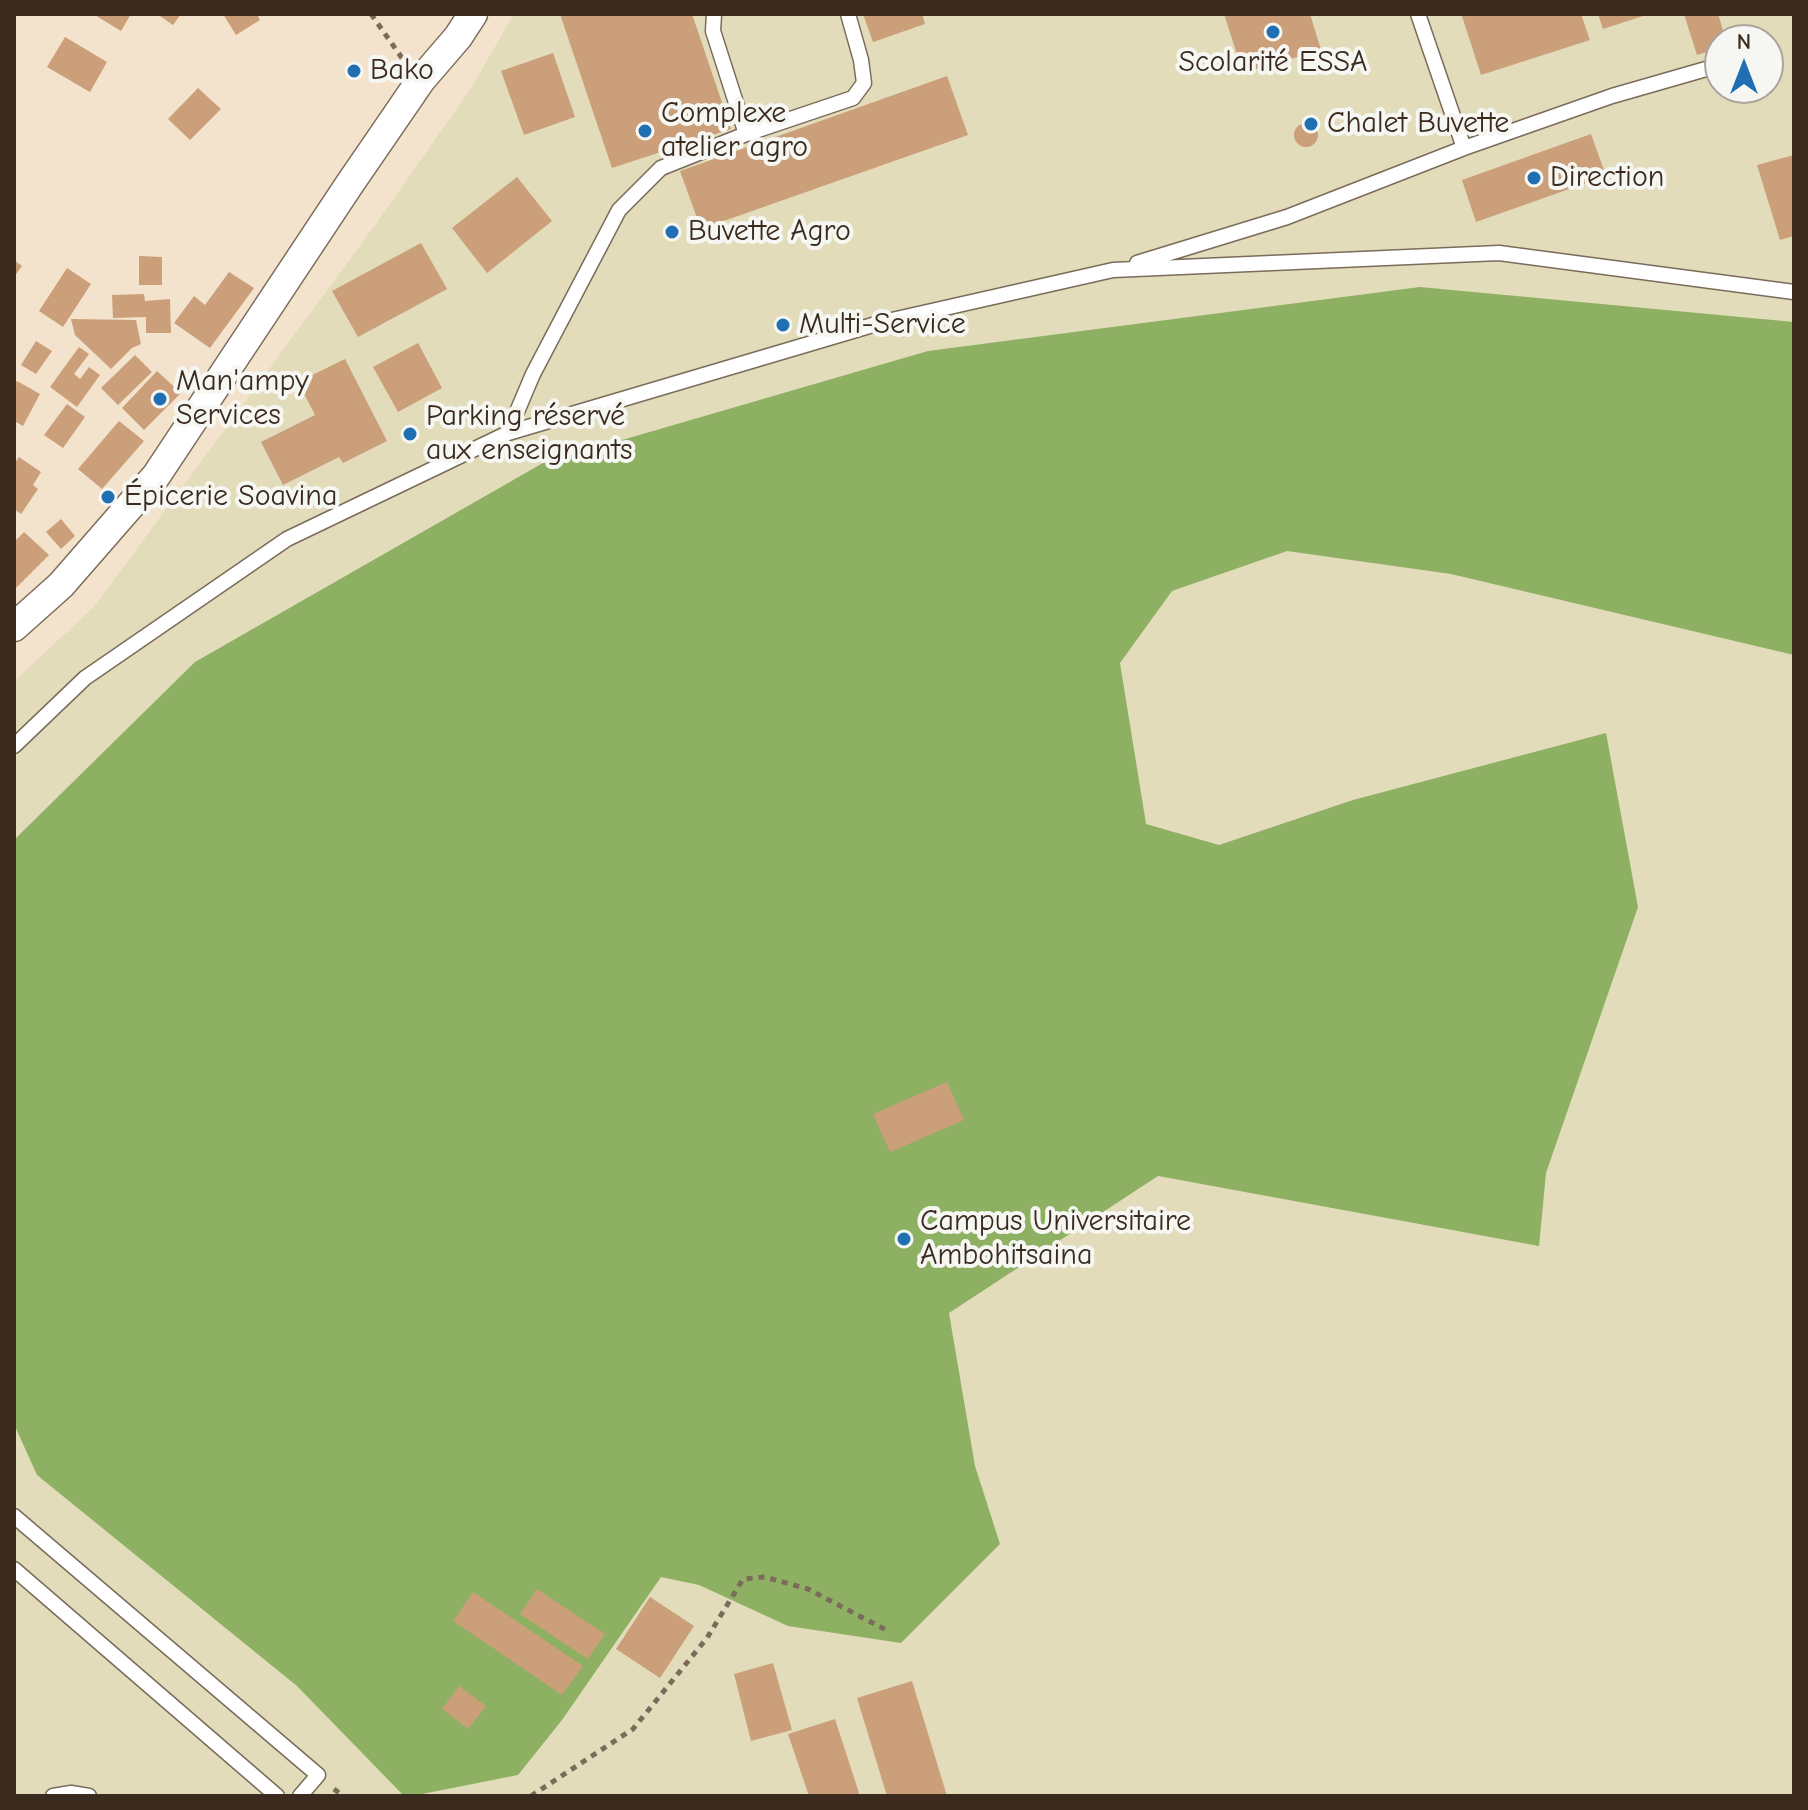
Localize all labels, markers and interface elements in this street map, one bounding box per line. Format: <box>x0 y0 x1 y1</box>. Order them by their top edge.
marker: Scolarité ESSA <box>1264 23 1282 41</box>
north arrow <box>1704 24 1784 104</box>
text: N <box>1737 29 1751 55</box>
place label: Scolarité ESSA <box>1178 45 1368 81</box>
place label: Bako <box>370 53 434 89</box>
marker: Bako <box>345 62 363 80</box>
place label: Complexe atelier agro <box>661 96 808 166</box>
place label: Chalet Buvette <box>1327 106 1509 142</box>
marker: Chalet Buvette <box>1302 115 1320 133</box>
marker: Complexe atelier agro <box>636 122 654 140</box>
place label: Direction <box>1550 160 1664 196</box>
marker: Direction <box>1525 169 1543 187</box>
place label: Buvette Agro <box>688 214 851 250</box>
marker: Buvette Agro <box>663 223 681 241</box>
place label: Multi-Service <box>799 307 966 343</box>
marker: Multi-Service <box>774 316 792 334</box>
place label: Man'ampy Services <box>176 364 309 434</box>
marker: Man'ampy Services <box>151 390 169 408</box>
place label: Parking réservé aux enseignants <box>426 399 632 470</box>
marker: Parking réservé aux enseignants <box>401 425 419 443</box>
place label: Épicerie Soavina <box>124 479 337 515</box>
marker: Épicerie Soavina <box>99 488 117 506</box>
place label: Campus Universitaire Ambohitsaina <box>920 1204 1191 1274</box>
marker: Campus Universitaire Ambohitsaina <box>895 1230 913 1248</box>

